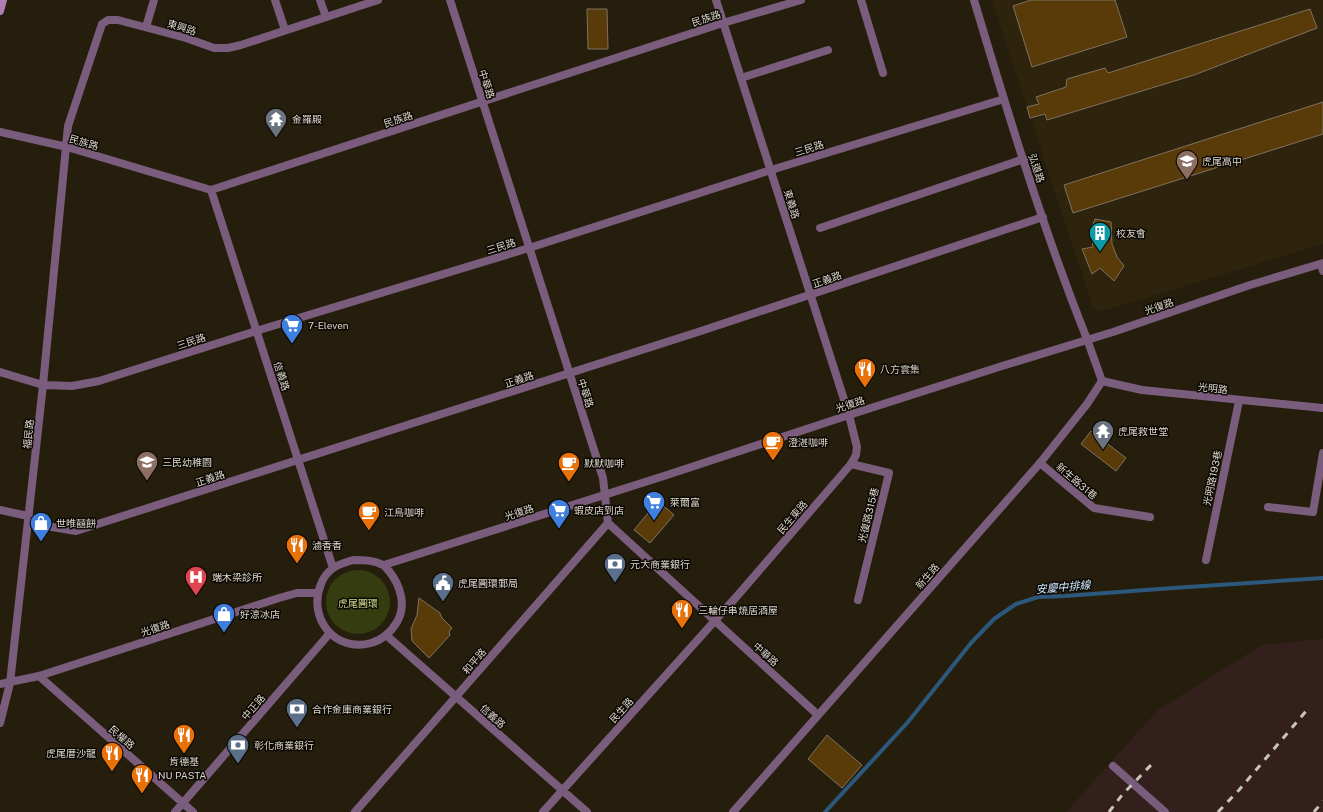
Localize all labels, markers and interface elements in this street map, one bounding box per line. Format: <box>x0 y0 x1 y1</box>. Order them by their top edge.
street label: 民族路 <box>690 8 722 28</box>
street label: 東興路 <box>166 17 198 37</box>
street label: 中華路 <box>477 68 497 100</box>
temple icon: 金羅殿 <box>263 106 289 139</box>
street label: 民族路 <box>382 109 414 129</box>
place label: 金羅殿 <box>292 113 322 125</box>
street label: 民族路 <box>68 132 100 152</box>
street label: 三民路 <box>793 138 825 158</box>
school or university icon: 虎尾高中 <box>1174 148 1200 181</box>
street label: 弘道路 <box>1027 152 1047 184</box>
place label: 虎尾高中 <box>1202 155 1242 167</box>
street label: 東義路 <box>782 188 802 220</box>
building icon: 校友會 <box>1087 220 1113 253</box>
place label: 校友會 <box>1116 227 1146 239</box>
street label: 三民路 <box>485 236 517 256</box>
street label: 正義路 <box>811 268 843 290</box>
street label: 光復路 <box>1143 295 1175 317</box>
supermarket icon: 7-Eleven <box>279 312 305 345</box>
place label: 7-Eleven <box>308 319 349 331</box>
street label: 三民路 <box>175 331 207 351</box>
restaurant icon: 八方雲集 <box>852 356 878 389</box>
street label: 信義路 <box>272 360 292 392</box>
place label: 八方雲集 <box>880 363 920 375</box>
street label: 正義路 <box>503 369 535 389</box>
street label: 中華路 <box>576 377 596 409</box>
street label: 光明路 <box>1197 380 1229 396</box>
street label: 光復路 <box>834 394 866 414</box>
street label: 福民路 <box>20 418 36 450</box>
temple icon: 虎尾救世堂 <box>1090 418 1116 451</box>
place label: 虎尾救世堂 <box>1118 425 1168 437</box>
cafe icon: 澄湛咖啡 <box>760 429 786 462</box>
place label: 澄湛咖啡 <box>788 436 828 448</box>
school or university icon: 三民幼稚園 <box>134 449 160 482</box>
street label: 光明路193巷 <box>1200 449 1224 507</box>
cafe icon: 默默咖啡 <box>556 450 582 483</box>
place label: 三民幼稚園 <box>162 456 212 468</box>
place label: 默默咖啡 <box>584 457 624 469</box>
street label: 新生路31巷 <box>1054 460 1100 502</box>
street label: 正義路 <box>194 468 226 488</box>
street label: 光復路315巷 <box>855 486 881 544</box>
supermarket icon: 萊爾富 <box>641 489 667 522</box>
place label: 萊爾富 <box>670 496 700 508</box>
supermarket icon: 蝦皮店到店 <box>546 497 572 530</box>
street label: 民生東路 <box>774 498 810 536</box>
cafe icon: 江鳥咖啡 <box>356 499 382 532</box>
street label: 光復路 <box>503 502 535 522</box>
place label: 蝦皮店到店 <box>574 504 624 516</box>
place label: 江鳥咖啡 <box>384 506 424 518</box>
shop icon: 世唯囍餅 <box>28 510 54 543</box>
place label: 世唯囍餅 <box>56 517 96 529</box>
restaurant icon: 滷香香 <box>284 532 310 565</box>
place label: 滷香香 <box>312 539 342 551</box>
bank icon: 元大商業銀行 <box>602 551 628 584</box>
place label: 元大商業銀行 <box>630 558 690 570</box>
street label: 新生路 <box>913 561 941 591</box>
hospital icon: 端木梁診所 <box>183 564 209 597</box>
public building icon: 虎尾圓環郵局 <box>430 570 456 603</box>
place label: 端木梁診所 <box>212 571 262 583</box>
place label: 虎尾圓環郵局 <box>458 577 518 589</box>
water label: 安慶中排線 <box>1035 578 1093 595</box>
park label: 虎尾圓環 <box>338 597 378 609</box>
restaurant icon: 三輪仔串燒居酒屋 <box>669 597 695 630</box>
shop icon: 好涼冰店 <box>211 601 237 634</box>
place label: 三輪仔串燒居酒屋 <box>698 604 778 616</box>
place label: 好涼冰店 <box>240 608 280 620</box>
street label: 光復路 <box>139 618 171 638</box>
street label: 中華路 <box>751 640 781 668</box>
street label: 和平路 <box>460 646 488 676</box>
street label: 中正路 <box>239 692 267 722</box>
street label: 民生路 <box>607 695 635 725</box>
bank icon: 合作金庫商業銀行 <box>284 696 310 729</box>
street label: 信義路 <box>478 702 508 730</box>
place label: 合作金庫商業銀行 <box>312 703 392 715</box>
restaurant icon: 肯德基 <box>171 722 197 755</box>
street label: 民權路 <box>107 723 137 751</box>
bank icon: 彰化商業銀行 <box>225 732 251 765</box>
place label: 彰化商業銀行 <box>254 739 314 751</box>
restaurant icon: 虎尾厝沙龍 <box>99 740 125 773</box>
place label: 虎尾厝沙龍 <box>46 747 96 759</box>
place label: 肯德基 <box>169 755 199 767</box>
restaurant icon: NU PASTA <box>129 762 155 795</box>
place label: NU PASTA <box>158 769 206 781</box>

